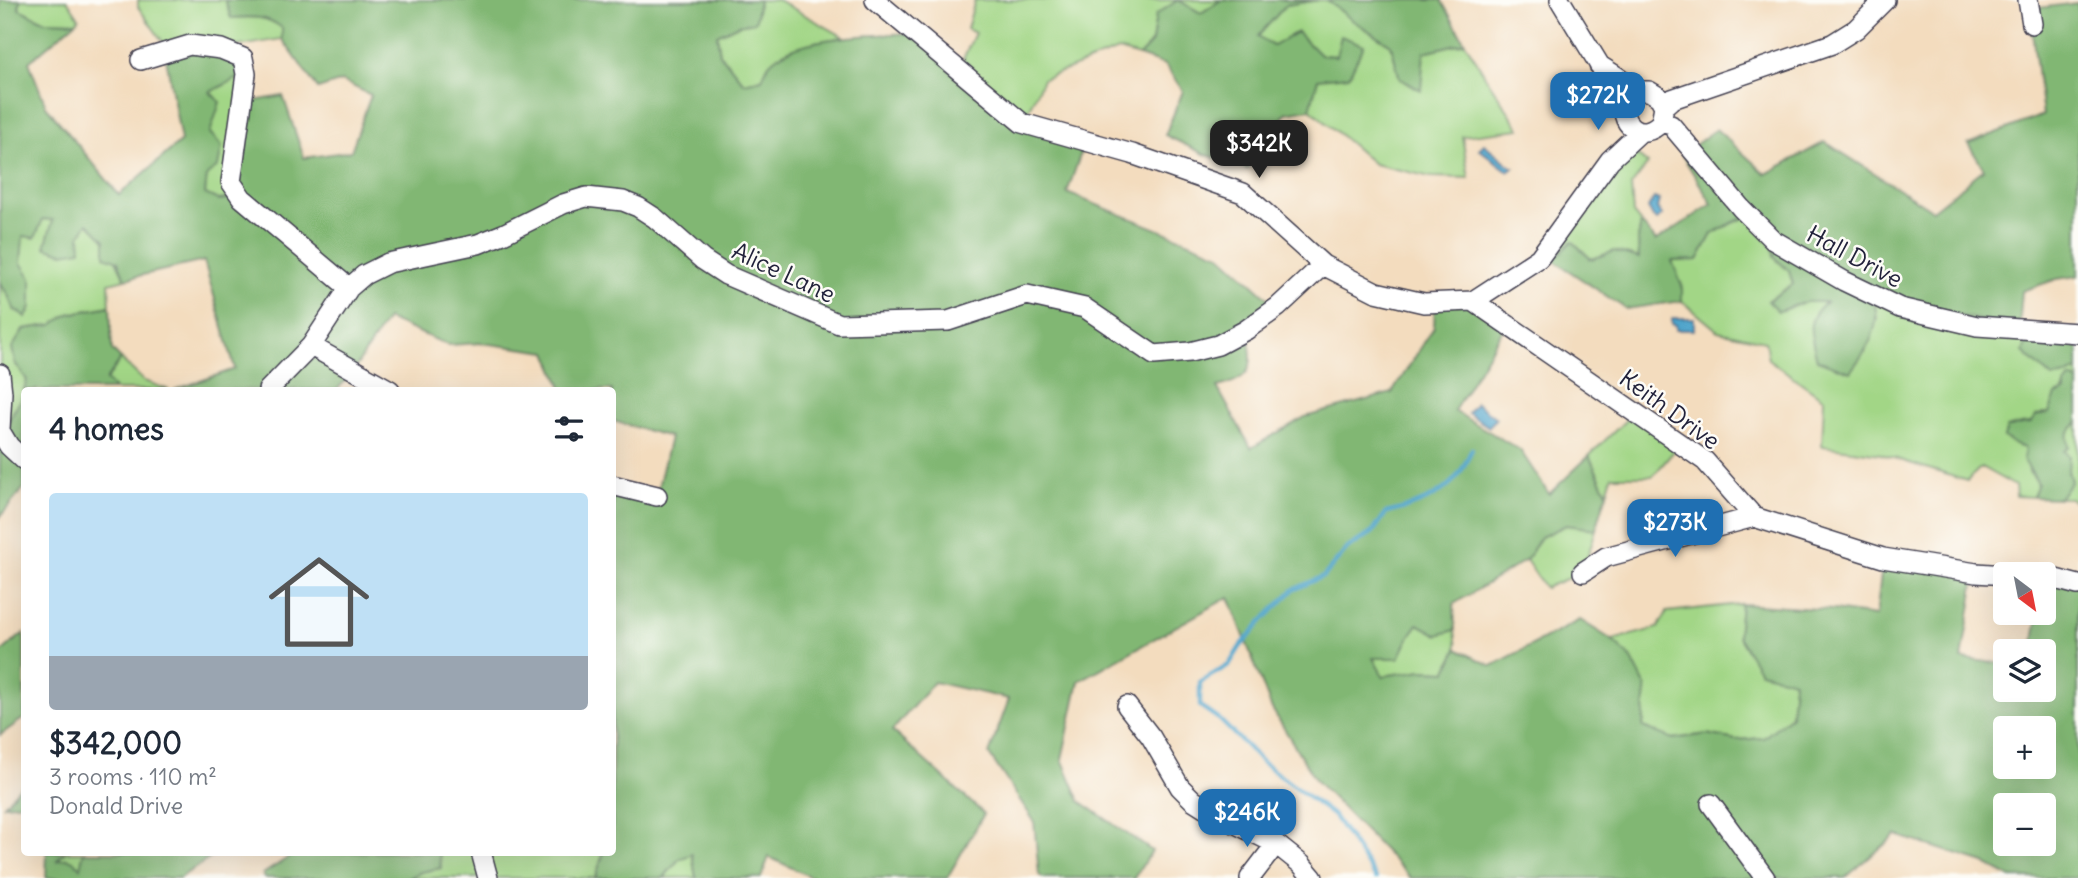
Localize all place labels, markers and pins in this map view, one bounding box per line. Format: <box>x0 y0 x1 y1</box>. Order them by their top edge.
pin: $272K <box>1549 72 1647 132</box>
pin: $342K <box>1210 120 1308 180</box>
pin: $273K <box>1626 500 1724 559</box>
pin: $246K <box>1198 790 1296 849</box>

